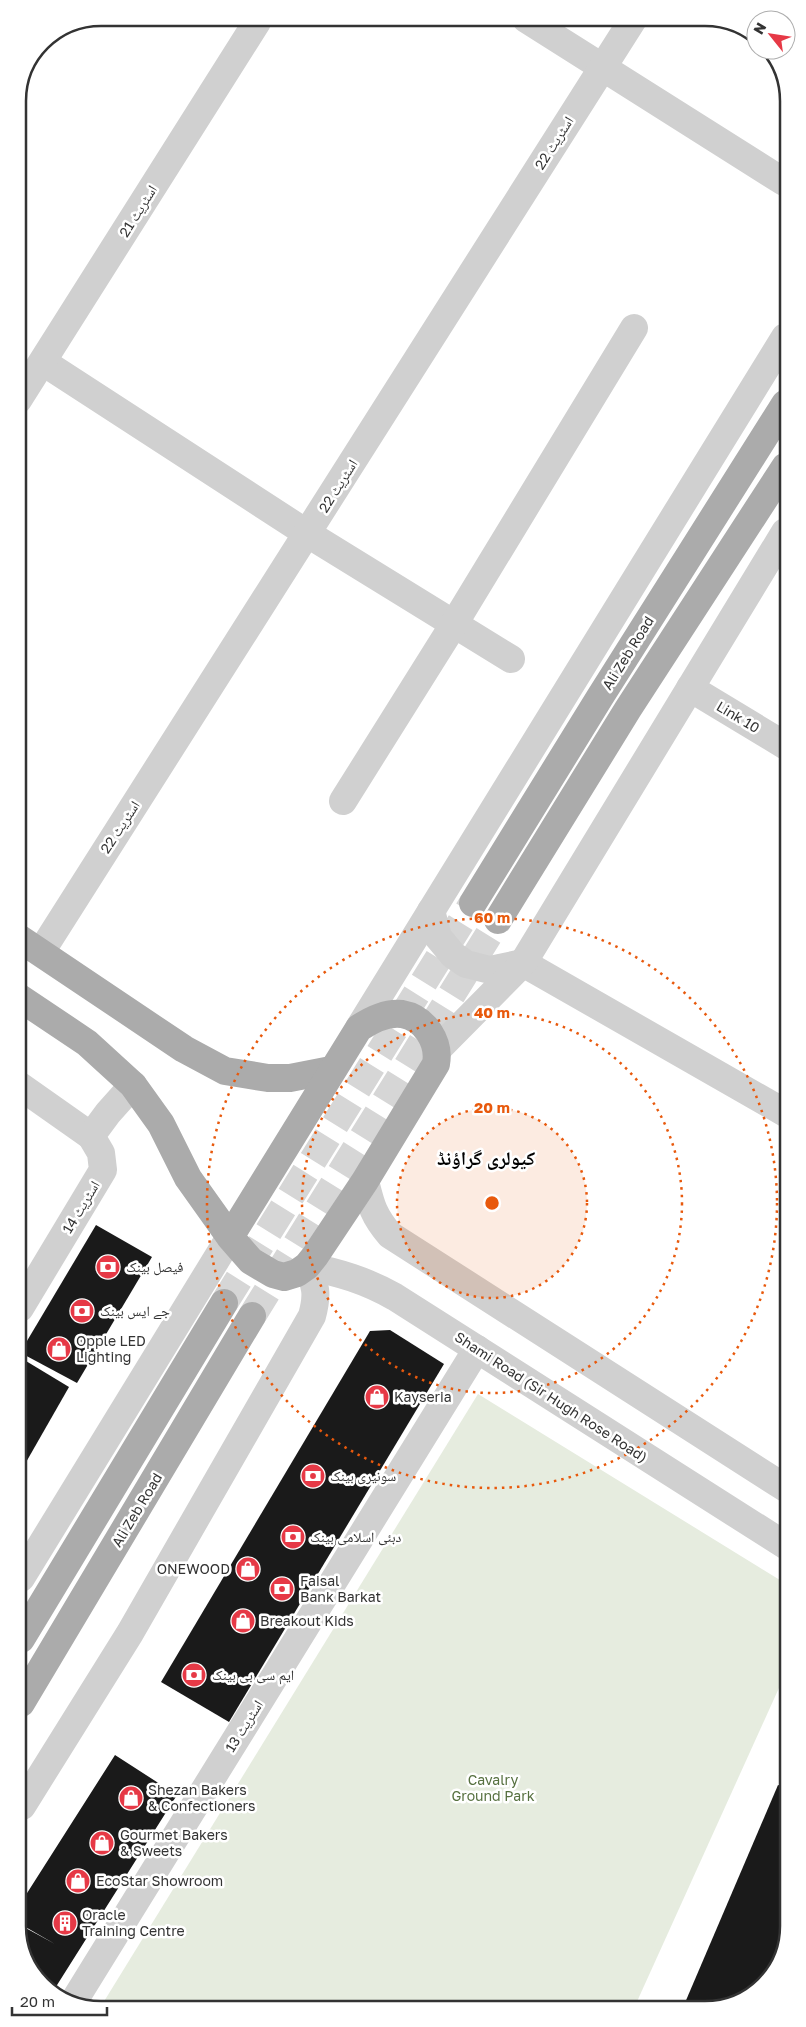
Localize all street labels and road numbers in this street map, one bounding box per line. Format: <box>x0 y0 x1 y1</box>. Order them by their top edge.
street label: اسٹریٹ 22 <box>531 113 577 173</box>
street label: اسٹریٹ 21 <box>115 182 161 240</box>
street label: اسٹریٹ 22 <box>315 456 361 516</box>
street label: Ali Zeb Road <box>598 613 657 693</box>
street label: Link 10 <box>714 697 763 736</box>
street label: اسٹریٹ 22 <box>96 797 144 857</box>
street label: اسٹریٹ 14 <box>58 1177 104 1237</box>
street label: Shami Road (Sir Hugh Rose Road) <box>452 1328 651 1465</box>
street label: Ali Zeb Road <box>108 1470 165 1550</box>
street label: اسٹریٹ 13 <box>221 1697 267 1755</box>

